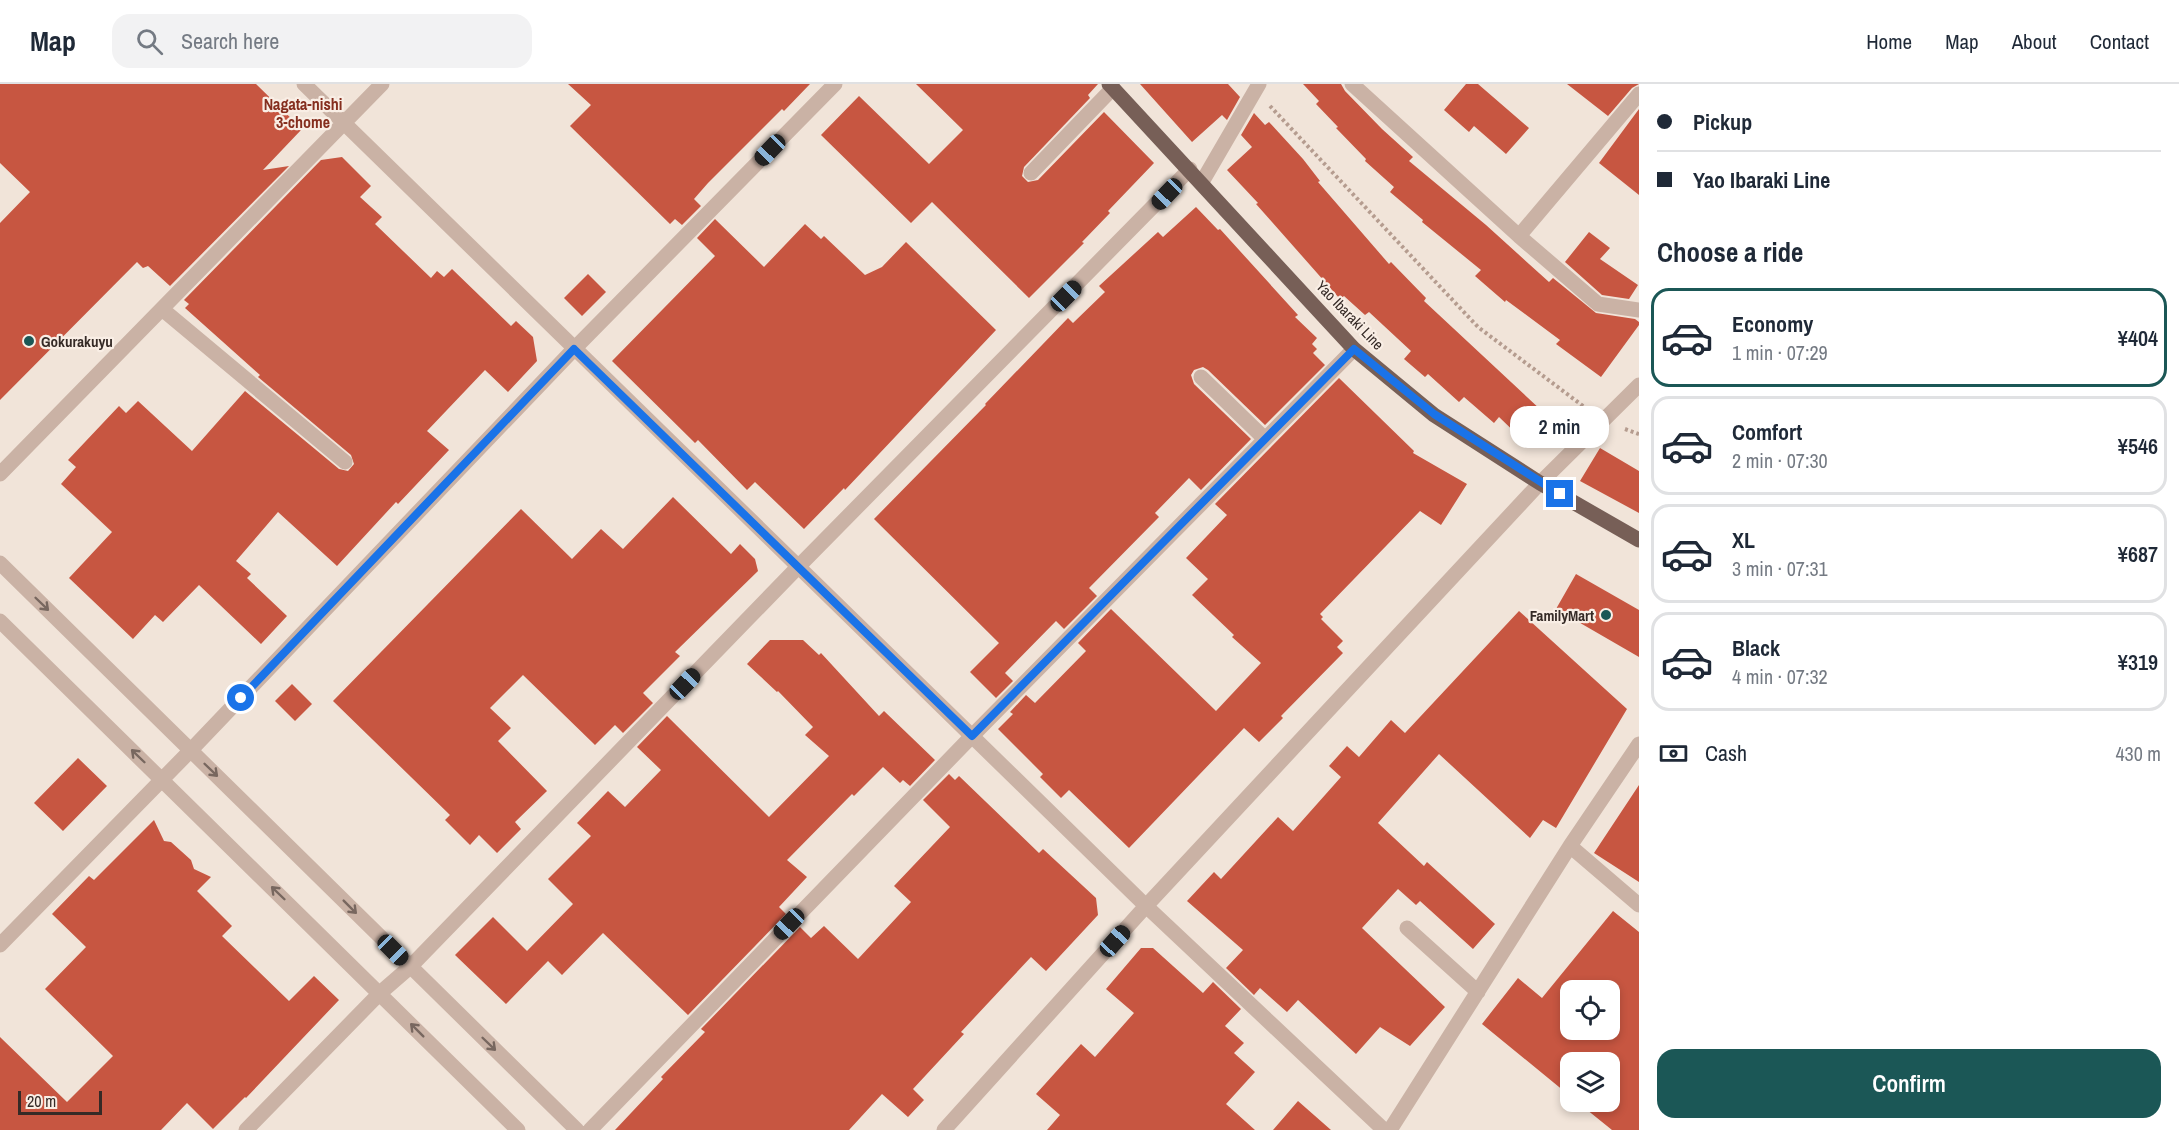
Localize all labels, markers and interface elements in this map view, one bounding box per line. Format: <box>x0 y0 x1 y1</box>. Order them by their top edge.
search box <box>112 14 532 68</box>
text: Map <box>30 22 76 60</box>
icon: search <box>133 25 166 58</box>
text: Search here <box>181 26 279 56</box>
text: Home <box>1866 27 1912 56</box>
text: Map <box>1945 27 1979 56</box>
text: About <box>2012 27 2057 56</box>
text: Contact <box>2090 27 2149 56</box>
district label: Nagata-nishi 3-chome <box>264 93 342 133</box>
text: Pickup <box>1693 107 1752 137</box>
car <box>751 131 789 169</box>
text: Yao Ibaraki Line <box>1693 165 1830 195</box>
car <box>1148 175 1186 213</box>
text: Choose a ride <box>1657 234 1803 270</box>
street label: Yao Ibaraki Line <box>1311 276 1389 355</box>
car <box>1047 277 1085 315</box>
text: Economy <box>1732 309 1813 339</box>
icon: car <box>1660 311 1714 365</box>
text: ¥404 <box>2118 323 2158 353</box>
place label: Gokurakuyu <box>41 331 113 352</box>
marker: Gokurakuyu <box>22 334 36 348</box>
text: 1 min · 07:29 <box>1732 339 1828 366</box>
callout: 2 min <box>1510 407 1610 449</box>
text: 2 min <box>1538 413 1581 440</box>
text: Comfort <box>1732 417 1802 447</box>
icon: car <box>1660 419 1714 473</box>
text: ¥546 <box>2118 431 2158 461</box>
text: 2 min · 07:30 <box>1732 447 1828 474</box>
route end <box>1546 480 1573 507</box>
text: XL <box>1732 525 1755 555</box>
icon: car <box>1660 527 1714 581</box>
text: ¥687 <box>2118 539 2158 569</box>
text: 3 min · 07:31 <box>1732 555 1828 582</box>
one-way arrow <box>34 597 49 612</box>
place label: FamilyMart <box>1530 605 1594 626</box>
marker: FamilyMart <box>1599 608 1613 622</box>
text: Black <box>1732 633 1780 663</box>
icon: car <box>1660 635 1714 689</box>
text: ¥319 <box>2118 647 2158 677</box>
text: 4 min · 07:32 <box>1732 663 1828 690</box>
car <box>666 665 704 703</box>
route start <box>227 684 254 711</box>
icon: cash <box>1657 737 1690 770</box>
text: Cash <box>1705 738 1747 768</box>
text: 430 m <box>2115 740 2161 767</box>
one-way arrow <box>131 749 146 764</box>
one-way arrow <box>203 763 218 778</box>
one-way arrow <box>270 885 285 900</box>
one-way arrow <box>342 900 357 914</box>
car <box>770 905 808 943</box>
car <box>1096 922 1134 960</box>
car <box>374 931 412 969</box>
map controls <box>1560 980 1620 1112</box>
button: locate <box>1560 980 1620 1040</box>
one-way arrow <box>409 1022 424 1037</box>
one-way arrow <box>481 1036 496 1051</box>
button: Confirm <box>1657 1049 2161 1118</box>
button: layers <box>1560 1052 1620 1112</box>
scale bar <box>18 1088 102 1116</box>
text: 20 m <box>27 1090 56 1112</box>

